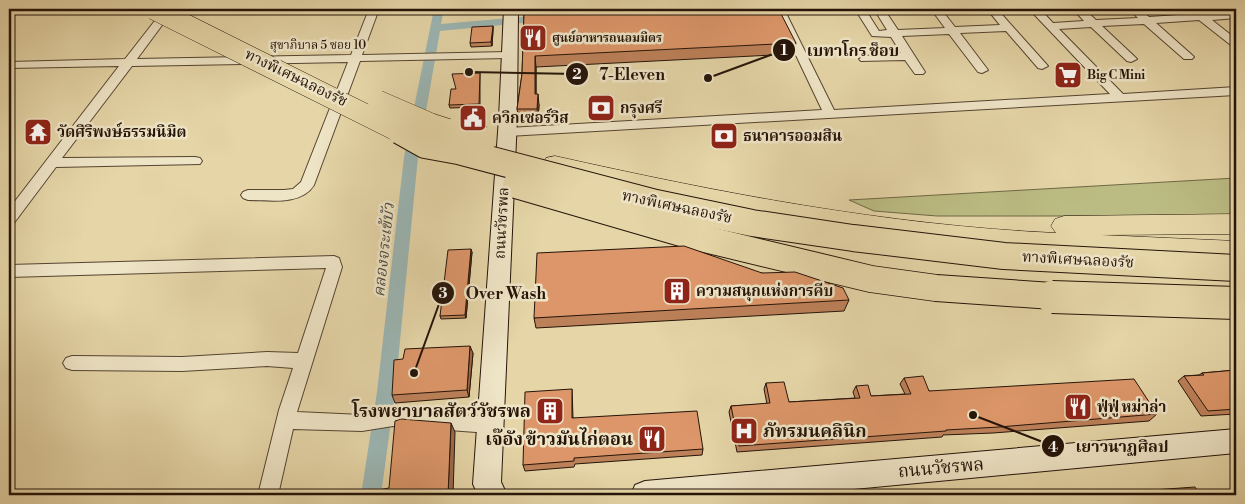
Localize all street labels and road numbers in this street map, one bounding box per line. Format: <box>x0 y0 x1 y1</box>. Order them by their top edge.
street label: สุขาภิบาล 5 ซอย 10 <box>270 38 366 53</box>
street label: ทางพิเศษฉลองรัช <box>242 45 350 111</box>
street label: ทางพิเศษฉลองรัช <box>620 186 734 228</box>
street label: ถนนวัชรพล <box>491 187 513 259</box>
street label: ทางพิเศษฉลองรัช <box>1022 248 1134 272</box>
street label: ถนนวัชรพล <box>897 453 985 483</box>

